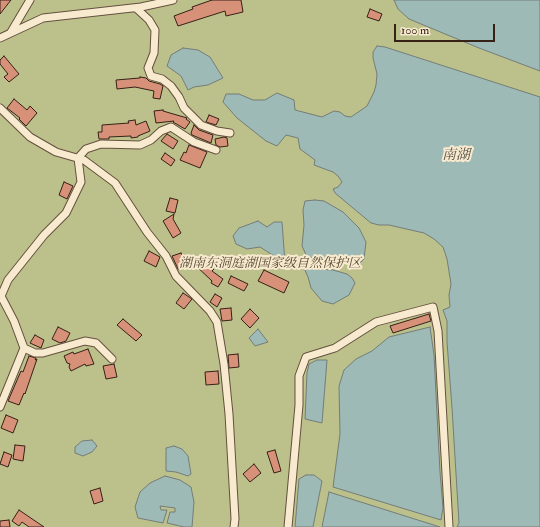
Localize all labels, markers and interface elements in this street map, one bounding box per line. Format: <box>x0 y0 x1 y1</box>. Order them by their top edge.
scale bar <box>396 16 497 42</box>
text: 100 m <box>401 23 429 38</box>
water label: 南湖 <box>442 148 470 164</box>
park label: 湖南东洞庭湖国家级自然保护区 <box>179 256 361 272</box>

